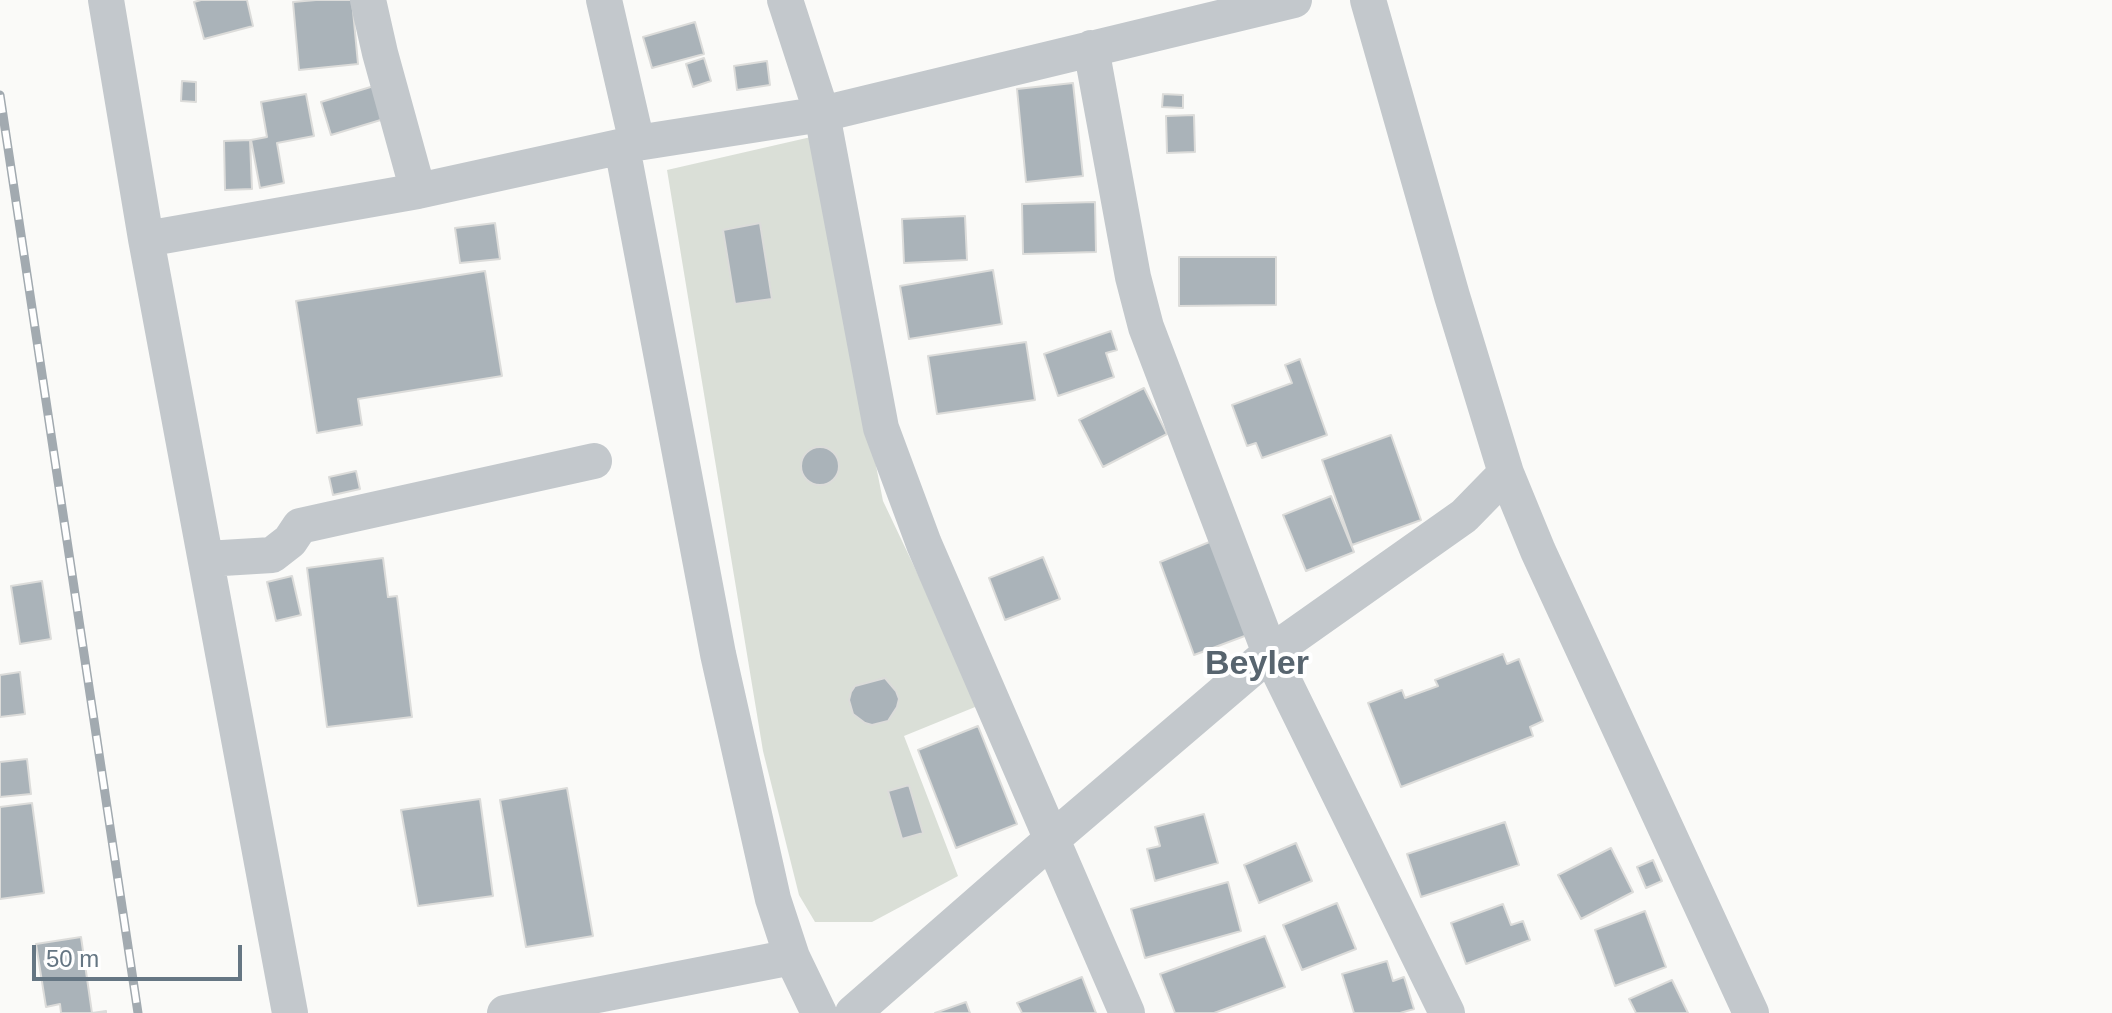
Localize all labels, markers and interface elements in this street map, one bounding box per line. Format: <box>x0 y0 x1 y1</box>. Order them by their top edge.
district label: Beyler <box>1205 645 1309 685</box>
scale bar <box>36 929 246 979</box>
text: 50 m <box>46 945 99 972</box>

